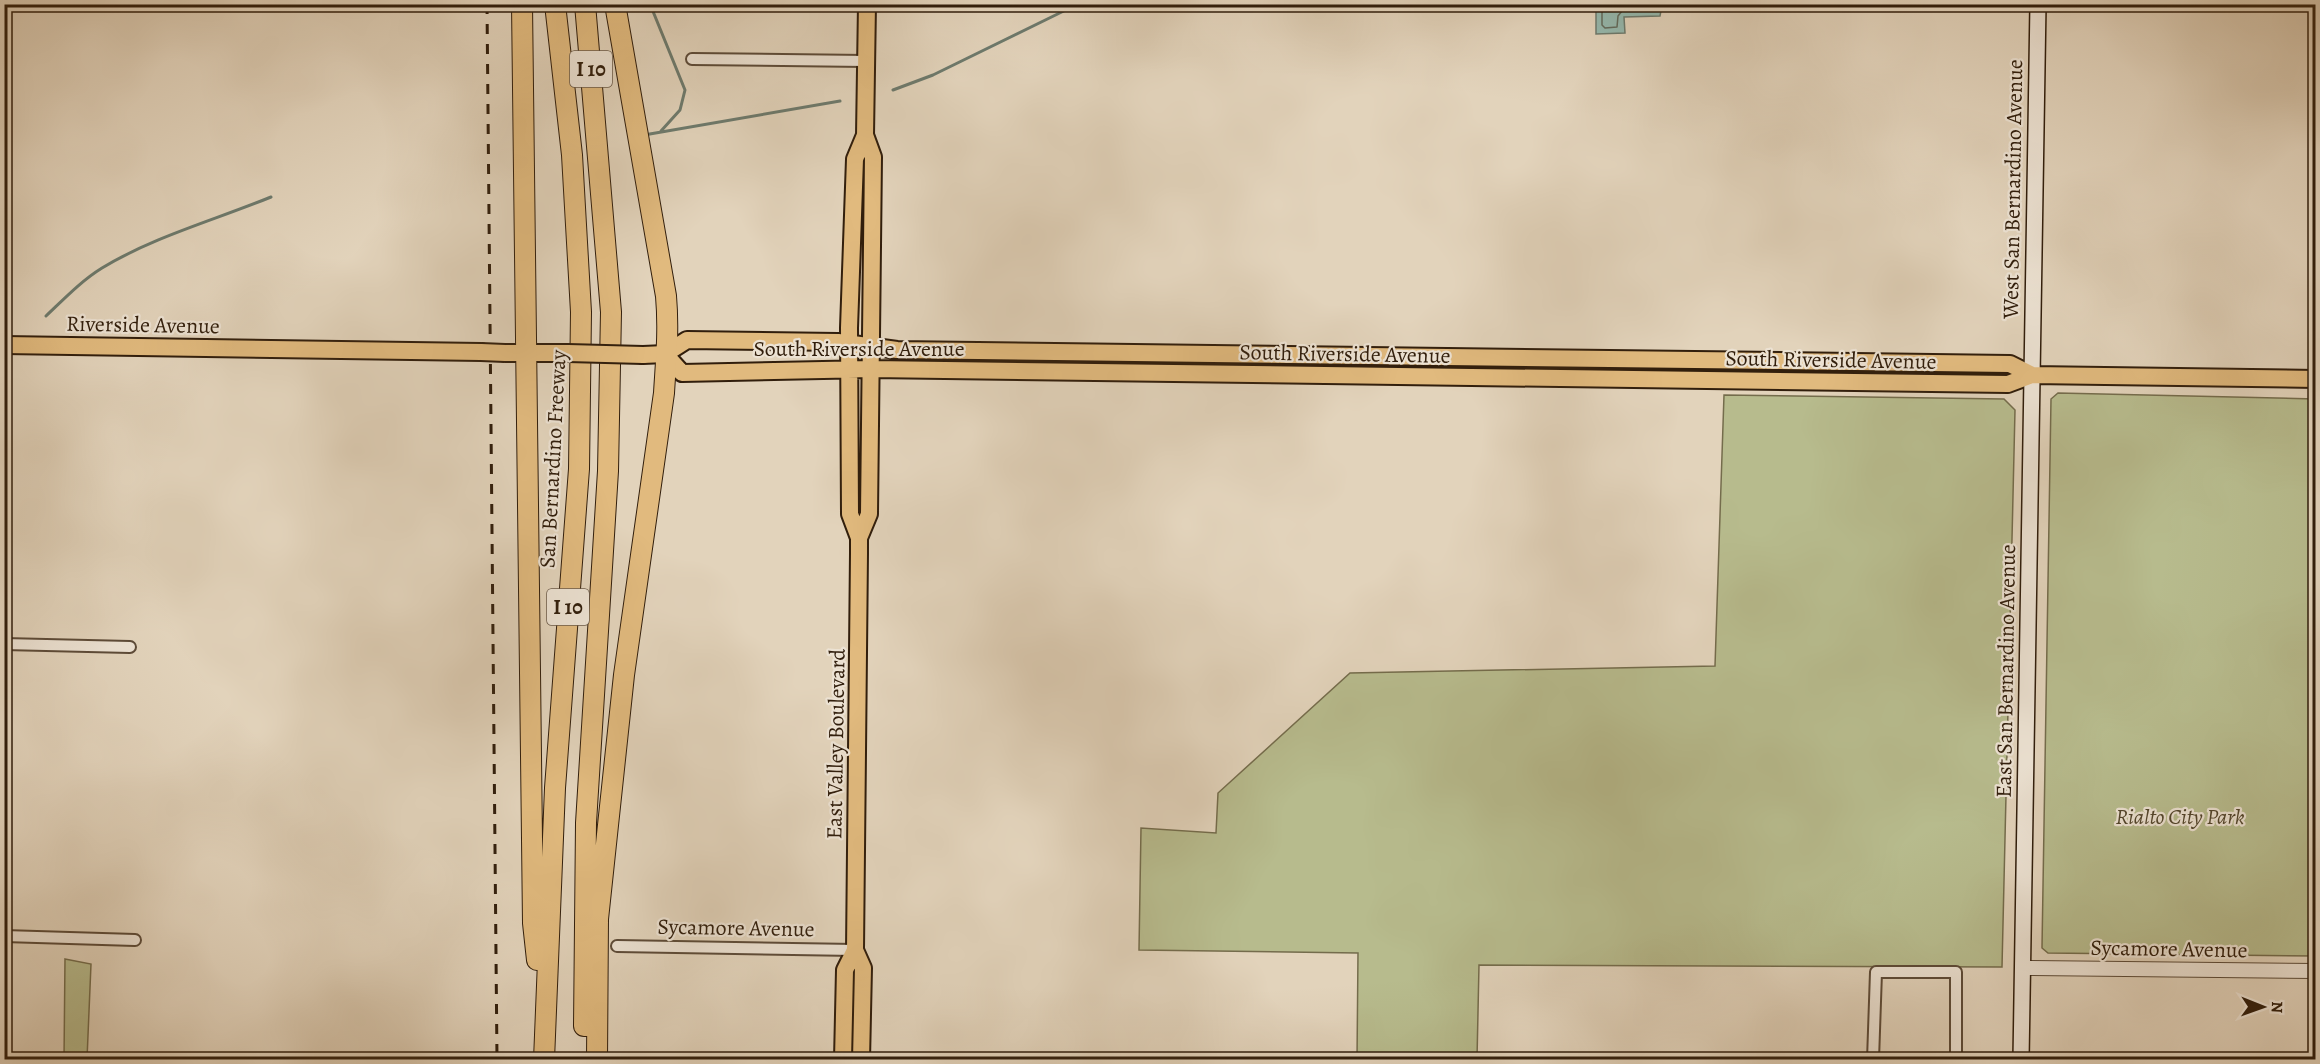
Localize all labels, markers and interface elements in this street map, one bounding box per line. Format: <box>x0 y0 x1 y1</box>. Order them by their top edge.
road number: I 10 <box>570 51 612 87</box>
street label: West San Bernardino Avenue <box>1996 59 2030 320</box>
street label: Riverside Avenue <box>66 309 220 341</box>
street label: South Riverside Avenue <box>753 334 965 364</box>
street label: South Riverside Avenue <box>1239 337 1451 371</box>
street label: South Riverside Avenue <box>1725 343 1937 377</box>
street label: San Bernardino Freeway <box>532 349 574 569</box>
street label: East San Bernardino Avenue <box>1989 544 2023 798</box>
road number: I 10 <box>547 589 589 625</box>
street label: East Valley Boulevard <box>819 648 853 840</box>
park label: Rialto City Park <box>2115 802 2245 832</box>
street label: Sycamore Avenue <box>657 912 815 944</box>
street label: Sycamore Avenue <box>2090 933 2248 965</box>
north arrow <box>2233 977 2293 1037</box>
text: N <box>2266 1001 2288 1014</box>

